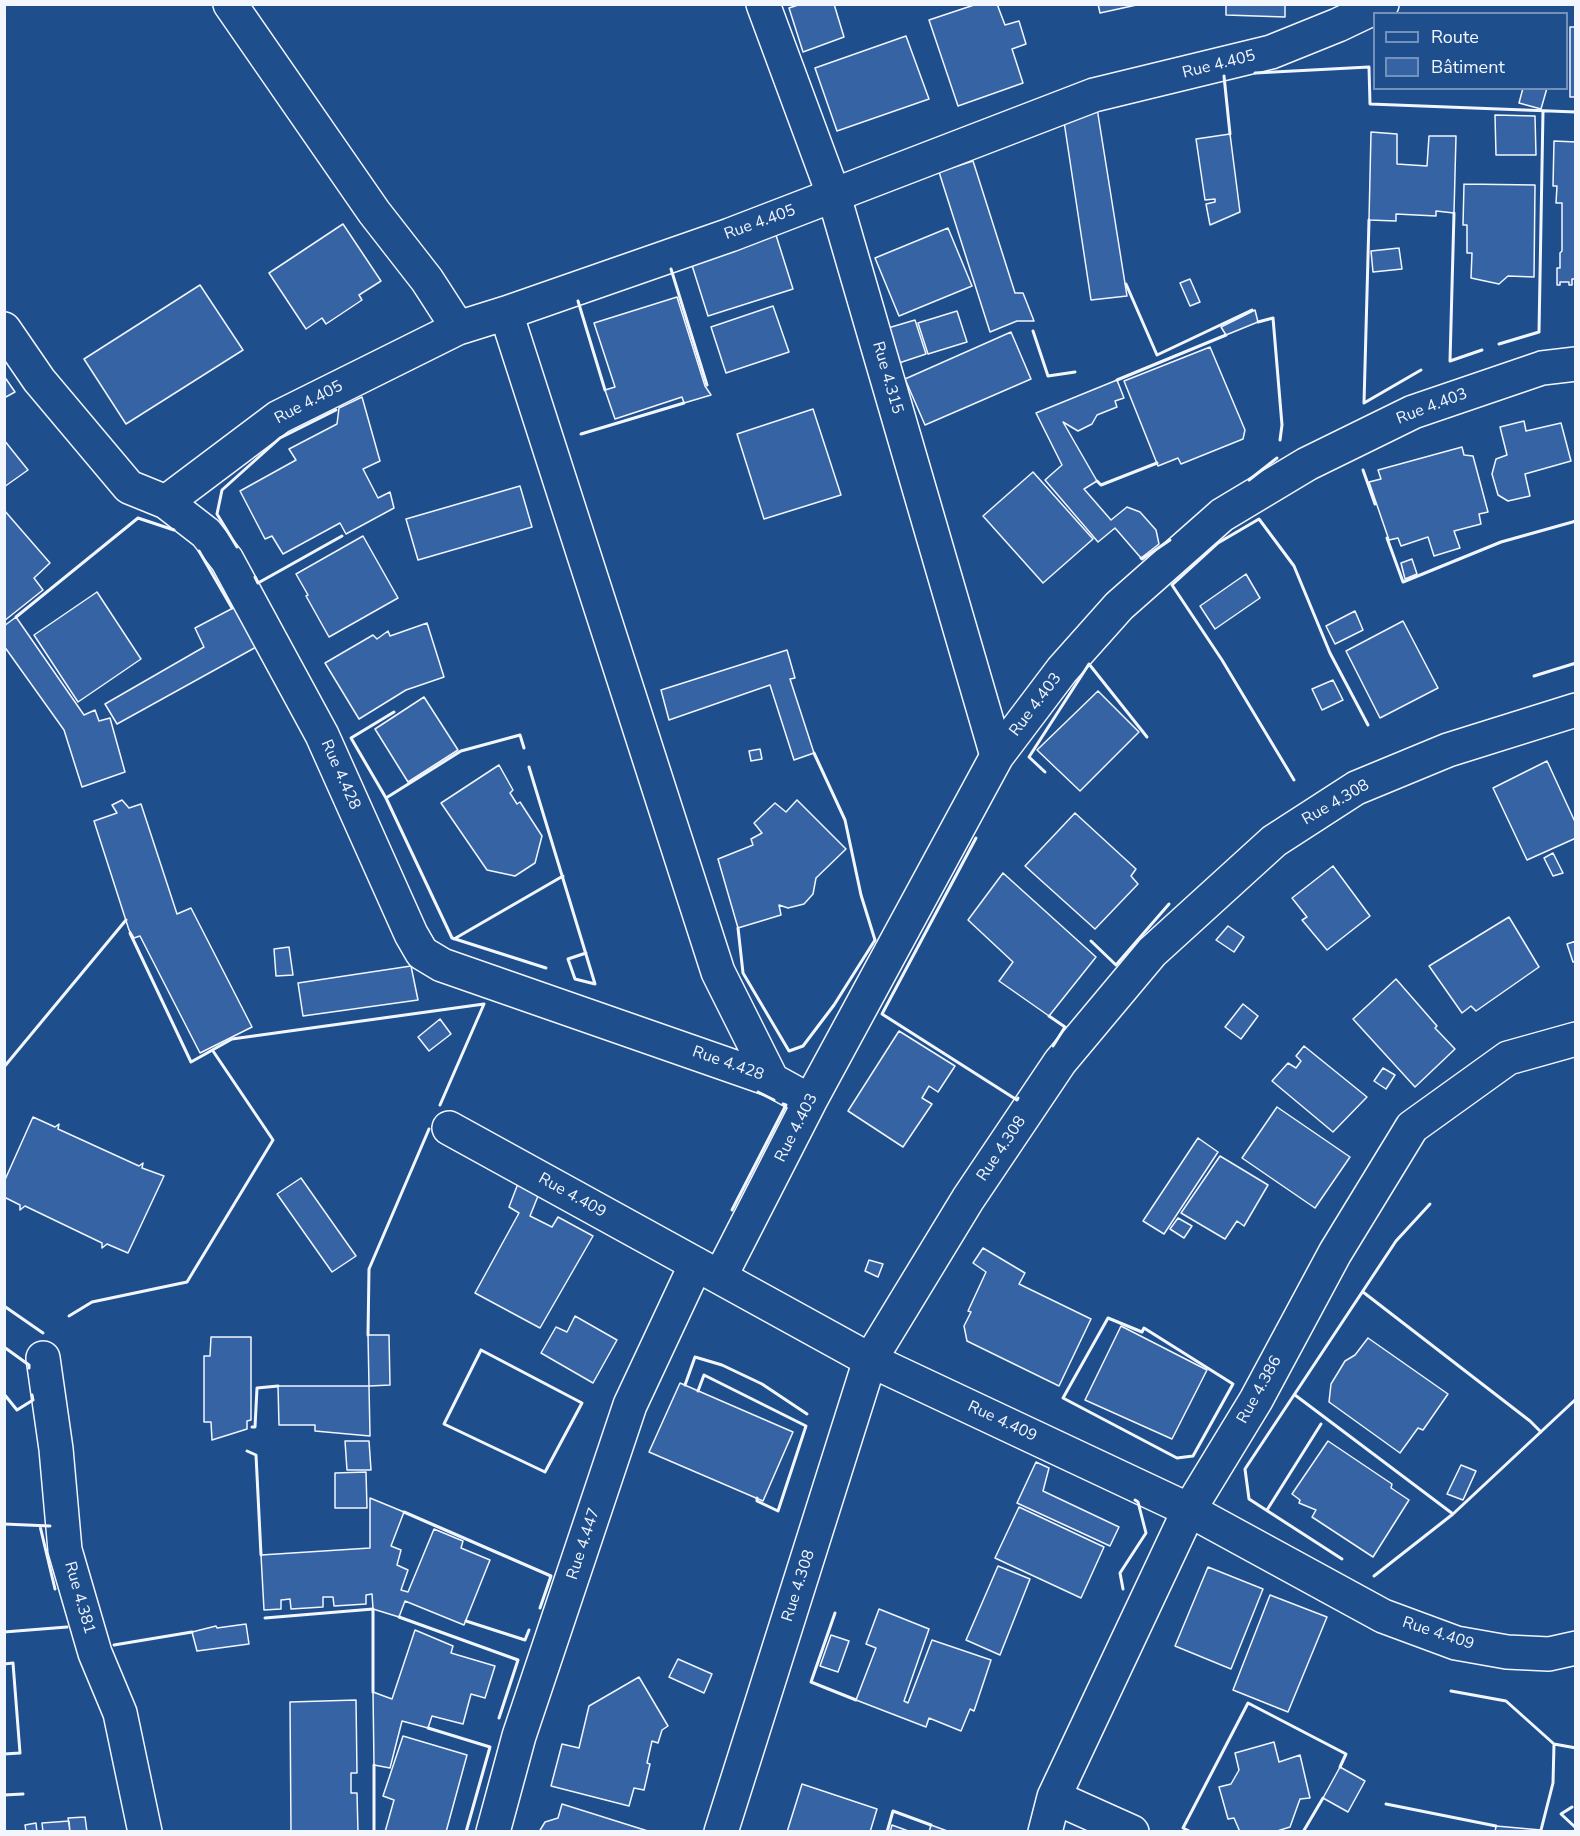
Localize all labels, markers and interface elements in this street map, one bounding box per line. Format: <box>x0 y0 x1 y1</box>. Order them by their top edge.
legend <box>1373 12 1568 90</box>
text: Route <box>1431 25 1479 49</box>
street label: Rue 4.405 <box>1181 47 1257 83</box>
text: Bâtiment <box>1431 55 1505 79</box>
street label: Rue 4.405 <box>722 201 798 245</box>
street label: Rue 4.315 <box>868 340 906 416</box>
street label: Rue 4.405 <box>272 377 346 429</box>
street label: Rue 4.403 <box>1394 385 1470 429</box>
street label: Rue 4.403 <box>1006 670 1066 740</box>
street label: Rue 4.428 <box>316 737 364 813</box>
street label: Rue 4.308 <box>1299 776 1373 830</box>
street label: Rue 4.428 <box>690 1043 766 1085</box>
street label: Rue 4.403 <box>772 1091 822 1165</box>
street label: Rue 4.308 <box>973 1113 1031 1185</box>
street label: Rue 4.409 <box>535 1170 609 1222</box>
street label: Rue 4.386 <box>1234 1353 1286 1427</box>
street label: Rue 4.409 <box>964 1398 1040 1446</box>
street label: Rue 4.447 <box>563 1506 605 1582</box>
street label: Rue 4.308 <box>778 1548 820 1624</box>
street label: Rue 4.381 <box>60 1560 98 1636</box>
street label: Rue 4.409 <box>1400 1613 1476 1655</box>

